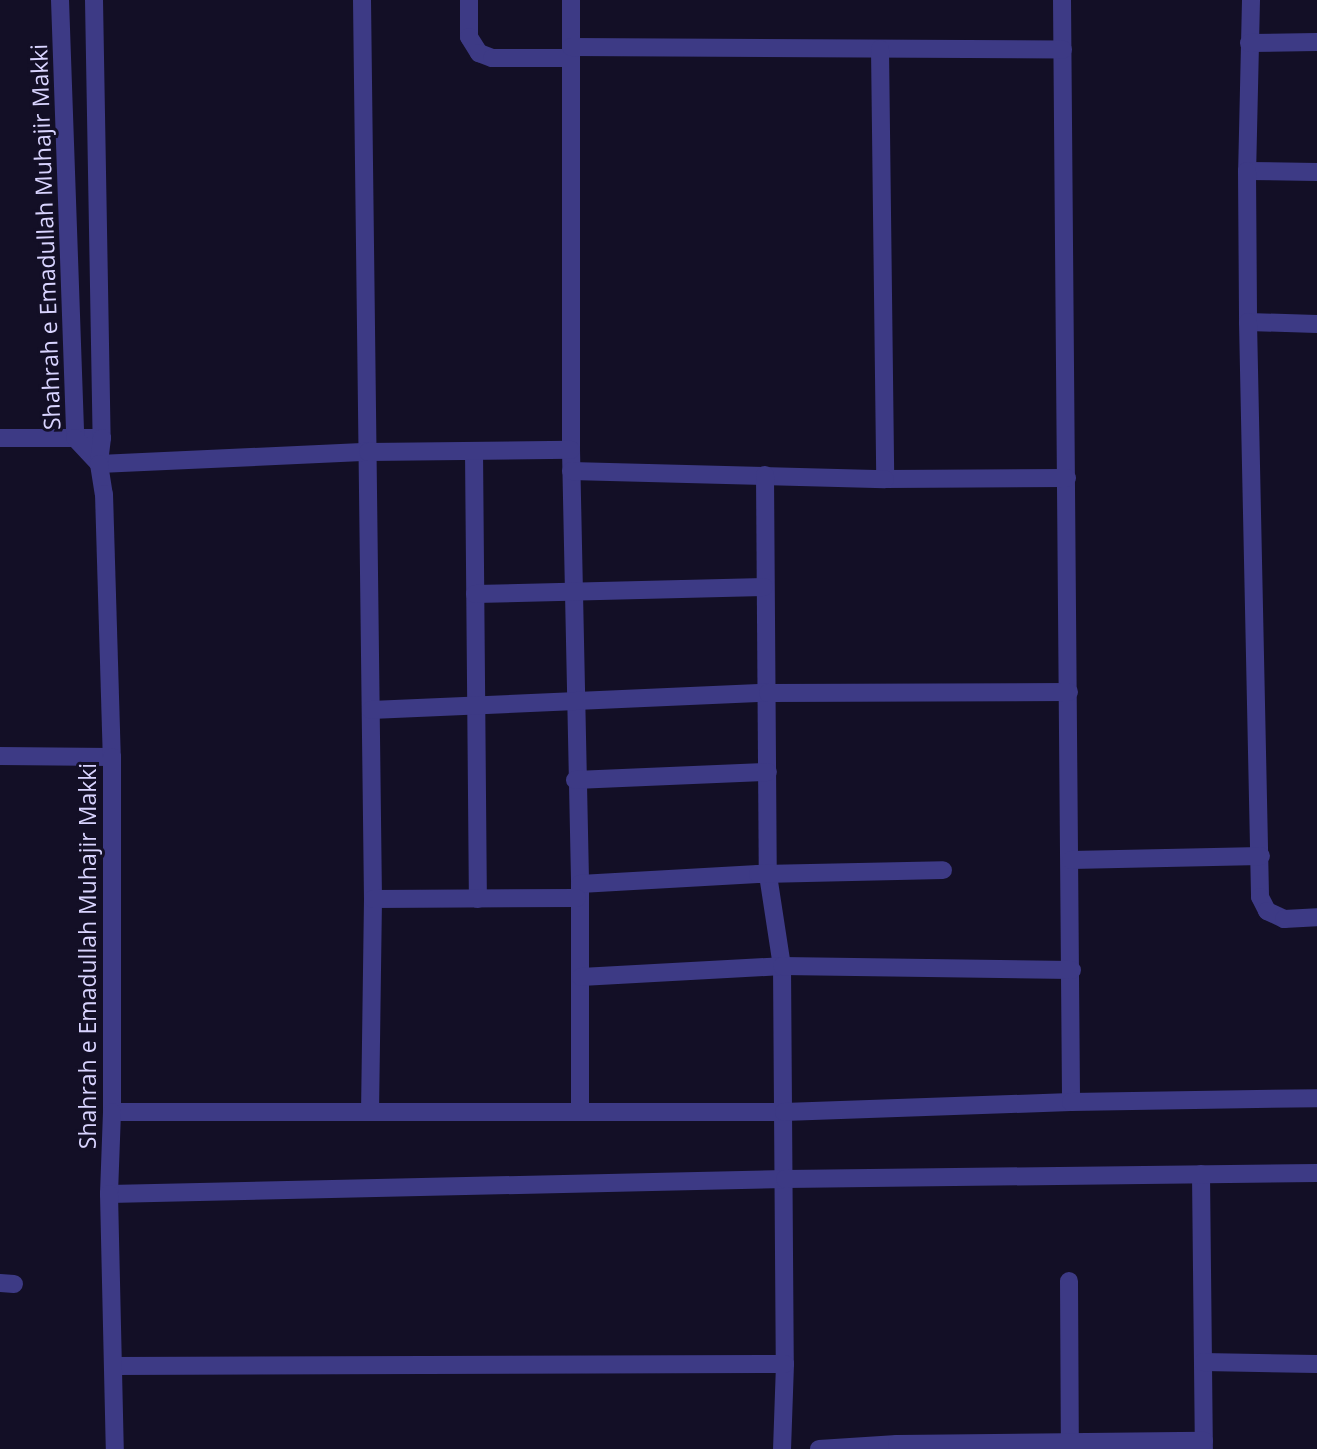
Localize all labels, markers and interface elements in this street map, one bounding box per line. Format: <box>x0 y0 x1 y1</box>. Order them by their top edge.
street label: Shahrah e Emadullah Muhajir Makki <box>24 43 66 431</box>
street label: Shahrah e Emadullah Muhajir Makki <box>73 763 101 1149</box>

